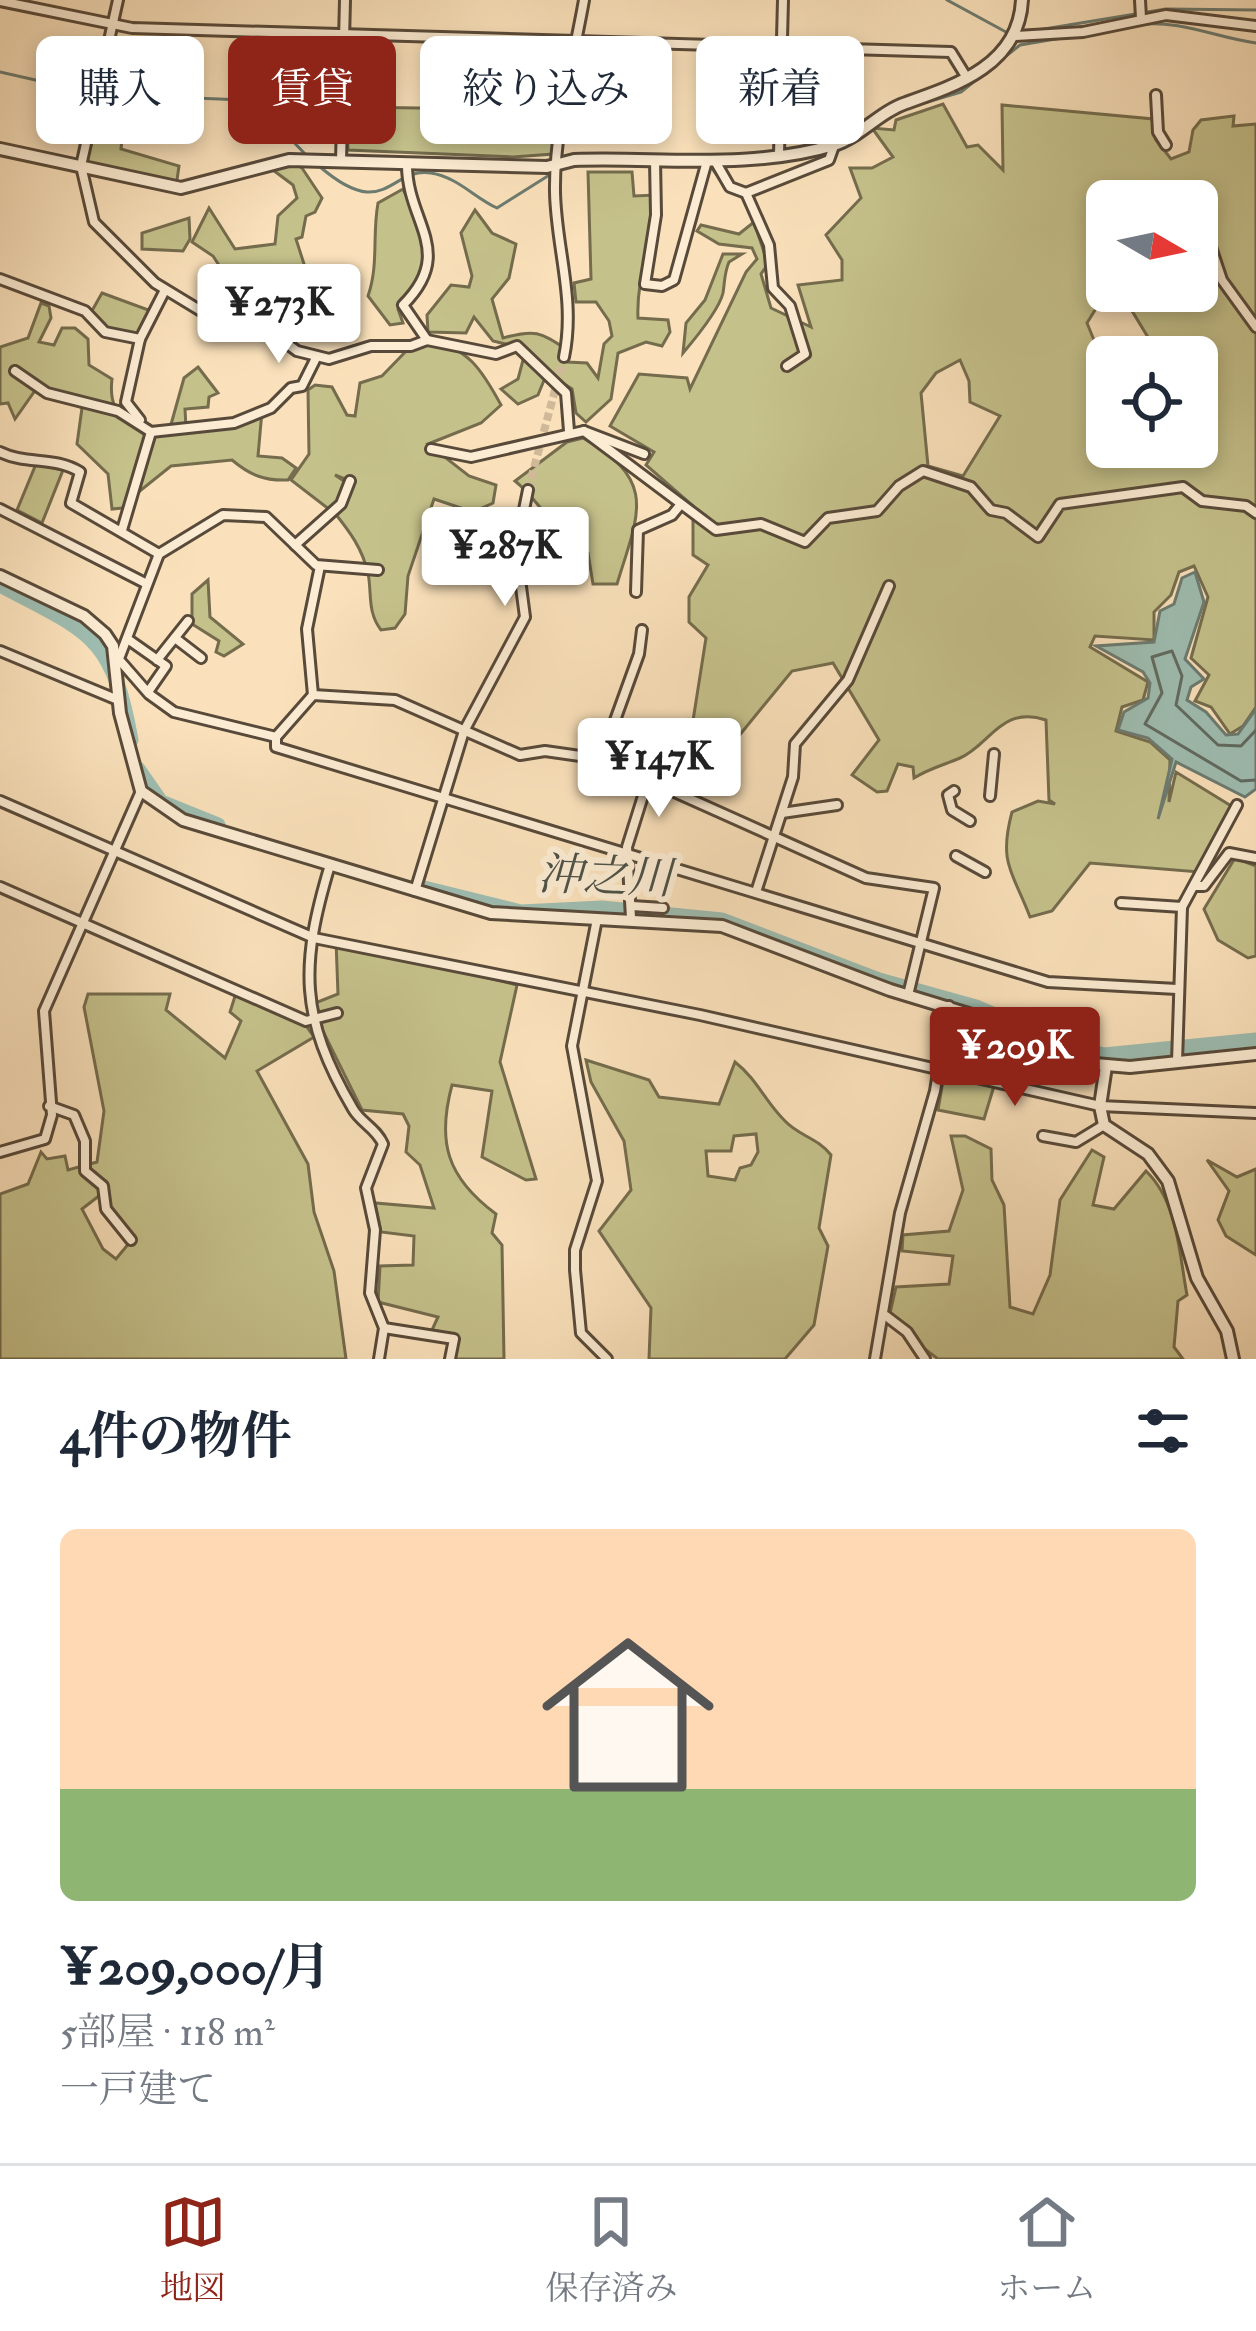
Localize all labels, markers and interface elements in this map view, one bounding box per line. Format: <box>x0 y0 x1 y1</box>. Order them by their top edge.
chip: 購入 <box>36 36 204 144</box>
chip: 賃貸 <box>228 36 396 144</box>
chip: 絞り込み <box>420 36 672 144</box>
chip: 新着 <box>696 36 864 144</box>
north arrow <box>1086 180 1218 312</box>
map controls <box>1086 180 1218 468</box>
pin: ¥273K <box>195 264 363 366</box>
text: ¥273K <box>224 278 334 327</box>
button: locate <box>1086 336 1218 468</box>
pin: ¥287K <box>421 507 589 609</box>
text: ¥287K <box>449 521 561 570</box>
pin: ¥147K <box>575 718 743 820</box>
text: ¥147K <box>605 732 713 781</box>
water label: 沖之川 <box>537 847 678 908</box>
pin: ¥209K <box>931 1007 1099 1109</box>
text: ¥209K <box>957 1021 1073 1070</box>
icon: filters <box>1130 1398 1196 1464</box>
text: 4件の物件 <box>60 1405 292 1469</box>
icon: home <box>520 1607 736 1823</box>
text: ¥209,000/月 <box>60 1936 331 2000</box>
text: 5部屋 · 118 m² <box>60 2008 275 2057</box>
text: 一戸建て <box>60 2065 216 2114</box>
tab: 地図 <box>160 2189 226 2309</box>
tab: 保存済み <box>545 2189 677 2309</box>
tab: ホーム <box>997 2189 1096 2309</box>

